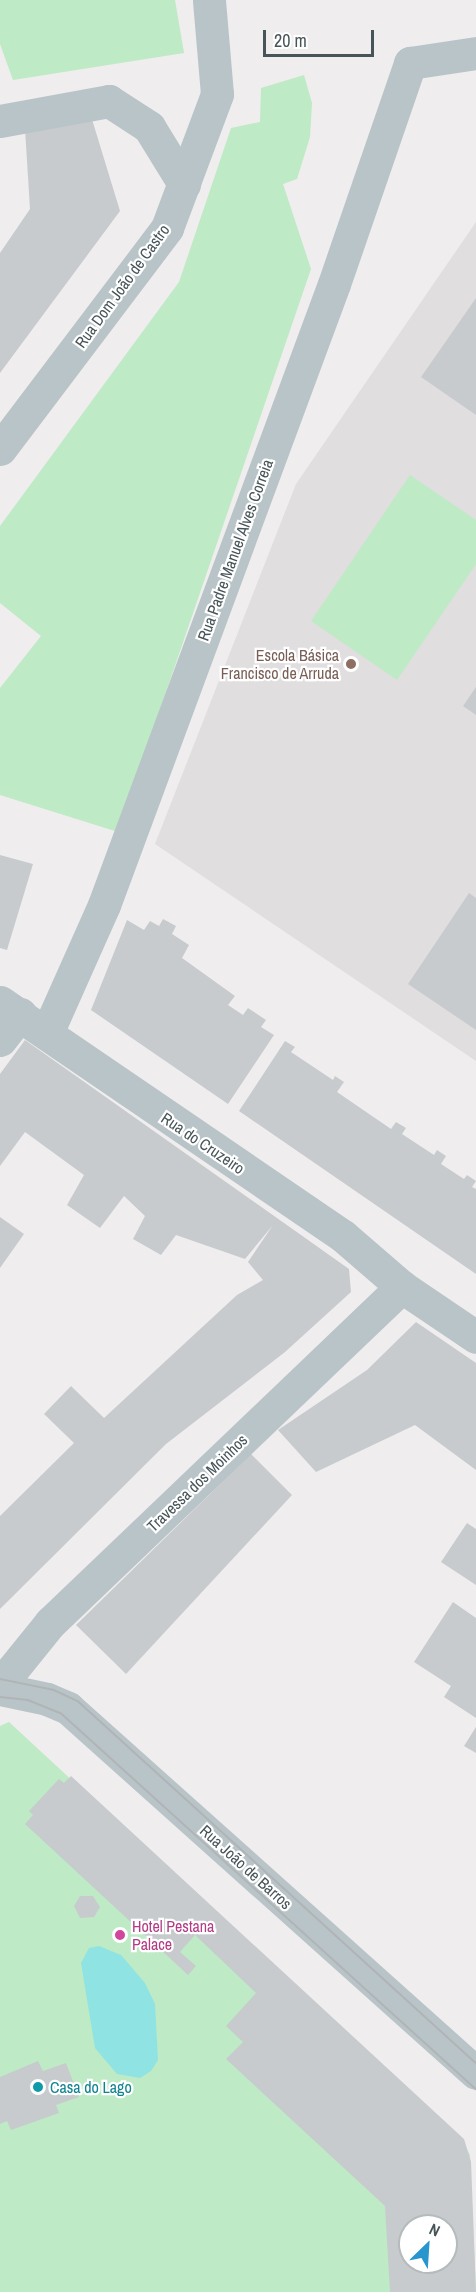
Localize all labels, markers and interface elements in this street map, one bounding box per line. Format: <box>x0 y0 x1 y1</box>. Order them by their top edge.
scale bar <box>266 18 377 56</box>
text: 20 m <box>274 28 307 53</box>
street label: Rua Dom João de Castro <box>71 220 173 352</box>
street label: Rua Padre Manuel Alves Correia <box>193 456 277 644</box>
place label: Escola Básica Francisco de Arruda <box>220 645 339 683</box>
marker: Escola Básica Francisco de Arruda <box>344 657 358 671</box>
street label: Rua do Cruzeiro <box>158 1108 248 1178</box>
street label: Travessa dos Moinhos <box>143 1430 251 1536</box>
street label: Rua João de Barros <box>196 1821 296 1913</box>
place label: Hotel Pestana Palace <box>132 1916 214 1954</box>
marker: Hotel Pestana Palace <box>113 1928 127 1942</box>
place label: Casa do Lago <box>50 2077 132 2097</box>
marker: Casa do Lago <box>31 2080 45 2094</box>
north arrow <box>398 2214 458 2274</box>
text: N <box>426 2218 444 2241</box>

